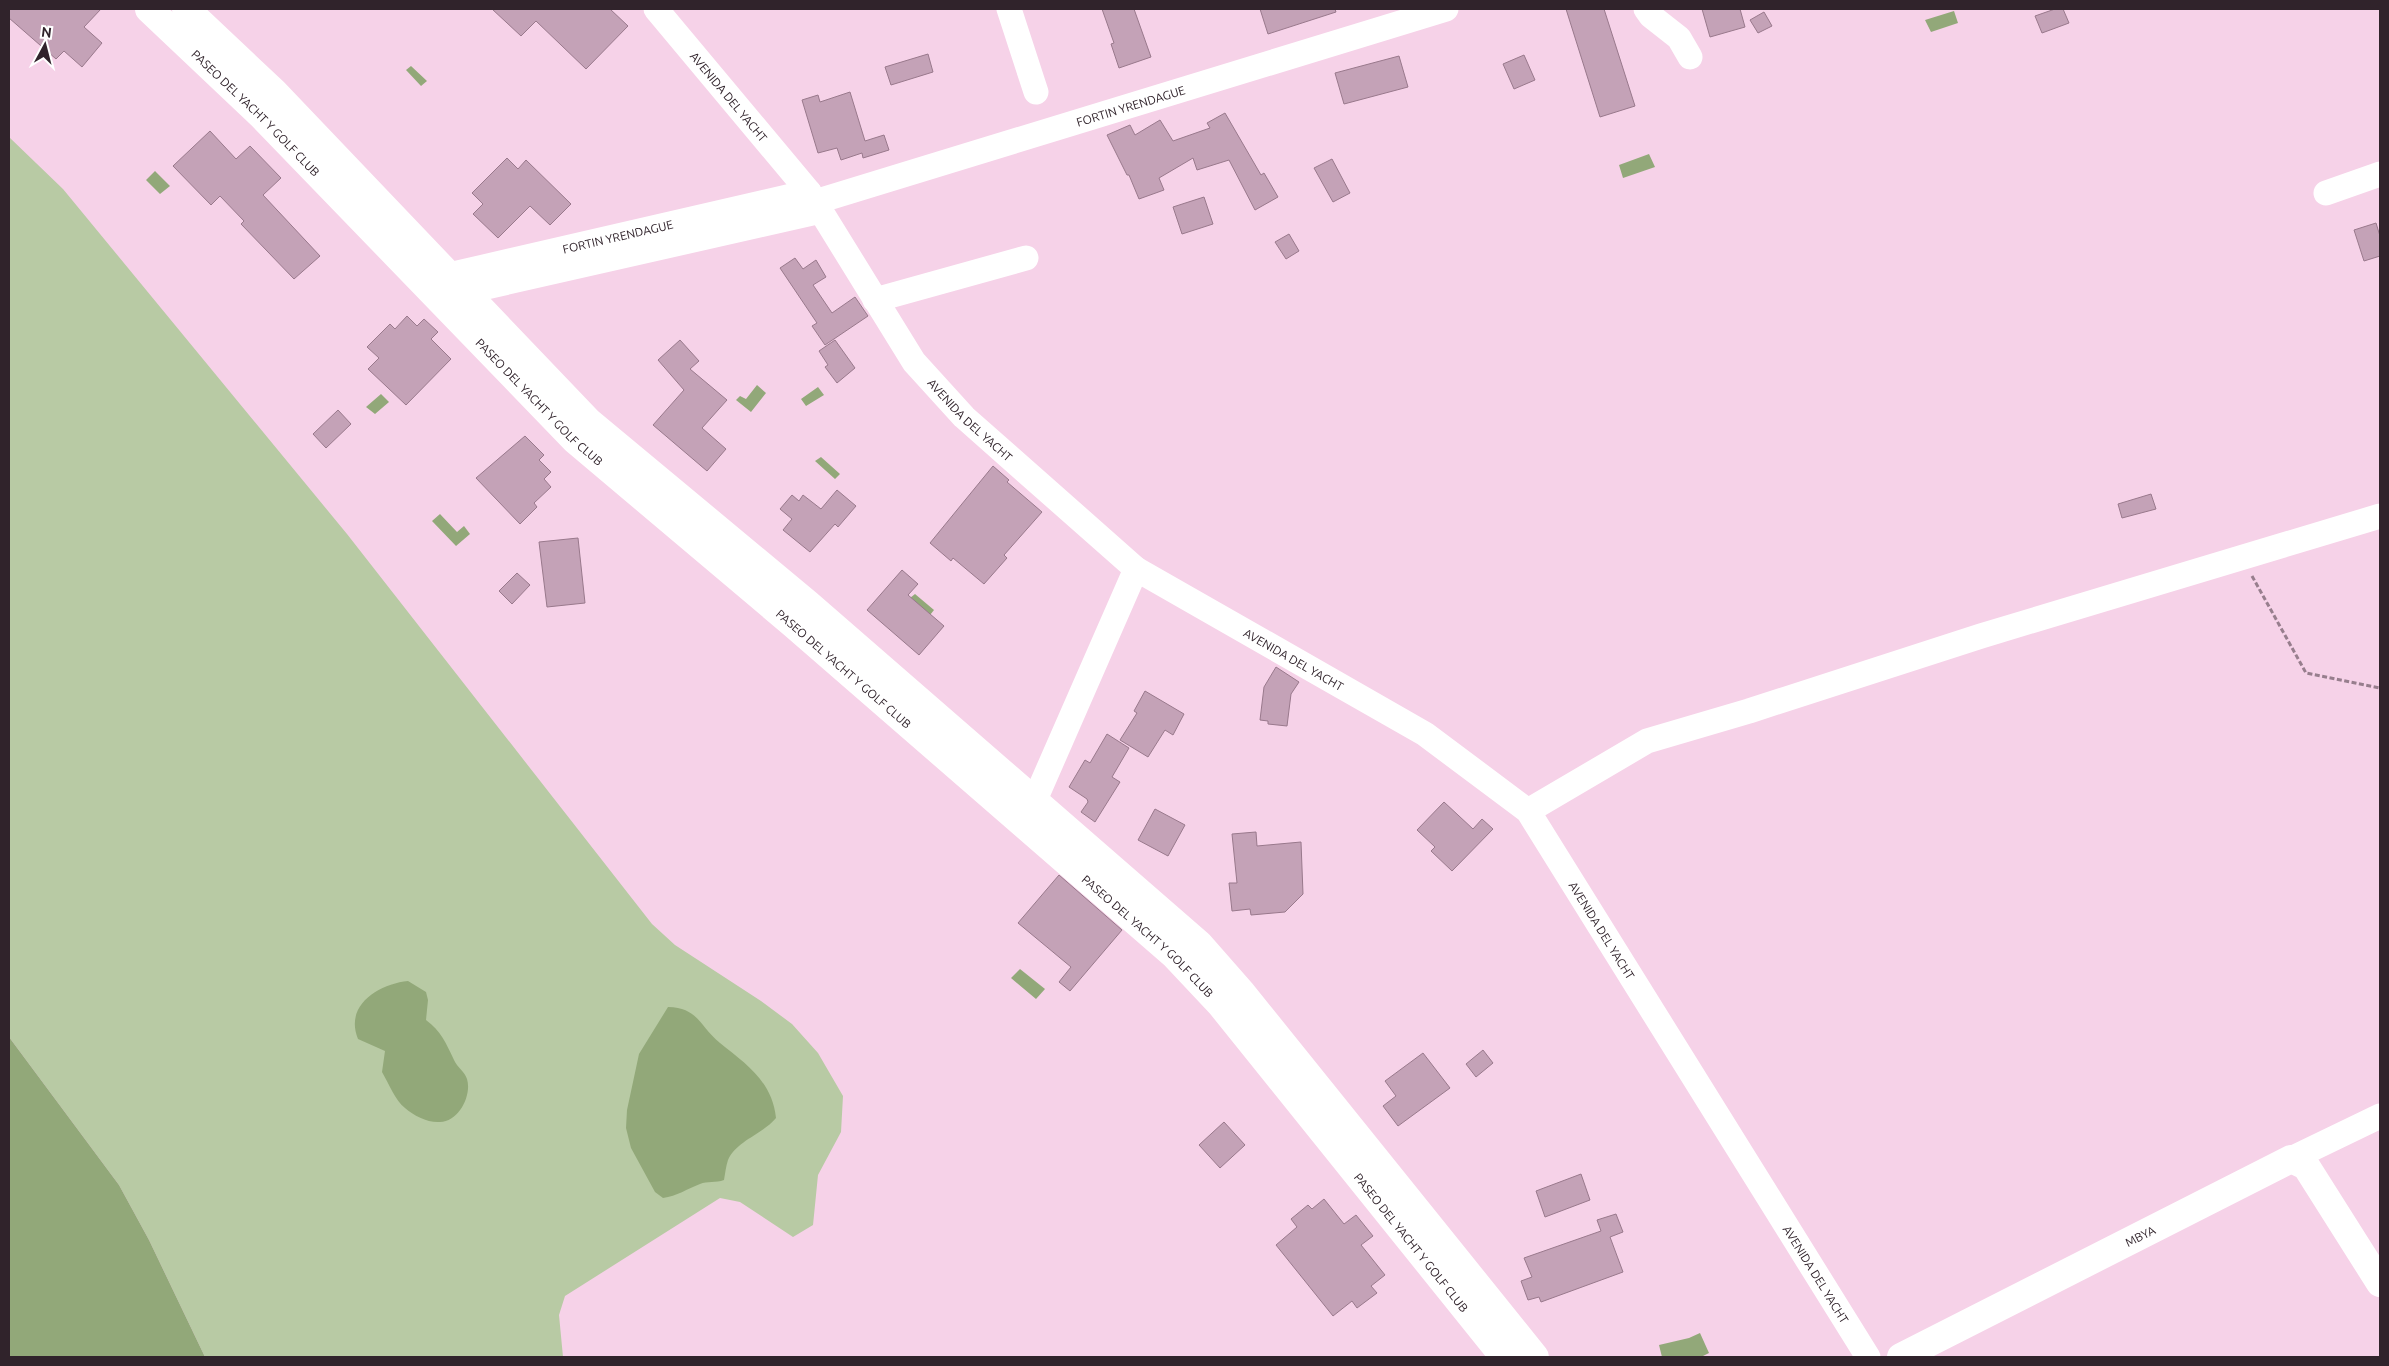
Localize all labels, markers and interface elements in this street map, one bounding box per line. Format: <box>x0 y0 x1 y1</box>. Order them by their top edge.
north arrow <box>20 20 70 70</box>
text: N <box>40 24 53 41</box>
street label: PASEO DEL YACHT Y GOLF CLUB <box>190 47 323 178</box>
street label: AVENIDA DEL YACHT <box>688 49 770 144</box>
street label: FORTIN YRENDAGUE <box>1075 83 1187 128</box>
street label: FORTIN YRENDAGUE <box>561 217 674 255</box>
street label: PASEO DEL YACHT Y GOLF CLUB <box>474 335 606 467</box>
street label: AVENIDA DEL YACHT <box>926 376 1015 463</box>
street label: PASEO DEL YACHT Y GOLF CLUB <box>774 607 914 730</box>
street label: AVENIDA DEL YACHT <box>1242 626 1346 693</box>
street label: PASEO DEL YACHT Y GOLF CLUB <box>1080 872 1216 999</box>
street label: AVENIDA DEL YACHT <box>1567 879 1638 982</box>
street label: PASEO DEL YACHT Y GOLF CLUB <box>1352 1170 1471 1314</box>
street label: AVENIDA DEL YACHT <box>1781 1223 1852 1325</box>
street label: MBYA <box>2123 1223 2157 1249</box>

